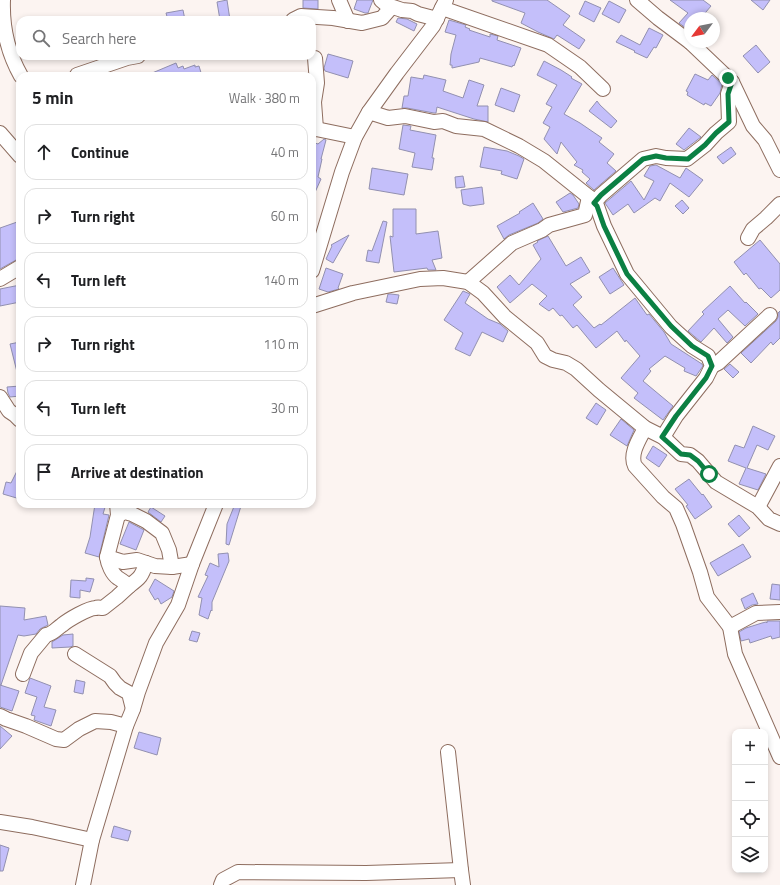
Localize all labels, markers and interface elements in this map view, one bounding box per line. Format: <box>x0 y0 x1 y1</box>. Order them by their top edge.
north arrow <box>684 12 720 48</box>
search box <box>16 16 316 60</box>
icon: search <box>30 27 52 49</box>
text: Search here <box>62 27 136 50</box>
route end <box>719 69 737 87</box>
text: 5 min <box>32 85 73 111</box>
text: Walk · 380 m <box>229 88 300 108</box>
icon: ahead <box>33 141 55 163</box>
text: Continue <box>71 141 129 164</box>
text: 40 m <box>271 142 299 162</box>
icon: right <box>33 205 55 227</box>
text: Turn right <box>71 205 135 228</box>
text: 60 m <box>271 206 299 226</box>
icon: left <box>33 269 55 291</box>
text: Turn left <box>71 269 126 292</box>
text: 140 m <box>263 270 299 290</box>
icon: right <box>33 333 55 355</box>
text: Turn right <box>71 333 135 356</box>
text: 110 m <box>263 334 299 354</box>
icon: left <box>33 397 55 419</box>
text: Turn left <box>71 397 126 420</box>
text: 30 m <box>271 398 299 418</box>
icon: arrive <box>33 461 55 483</box>
text: Arrive at destination <box>71 461 204 484</box>
route start <box>700 465 718 483</box>
map controls <box>732 729 768 873</box>
button: + <box>732 729 768 765</box>
button: − <box>732 765 768 801</box>
button: locate <box>732 801 768 837</box>
button: layers <box>732 837 768 873</box>

